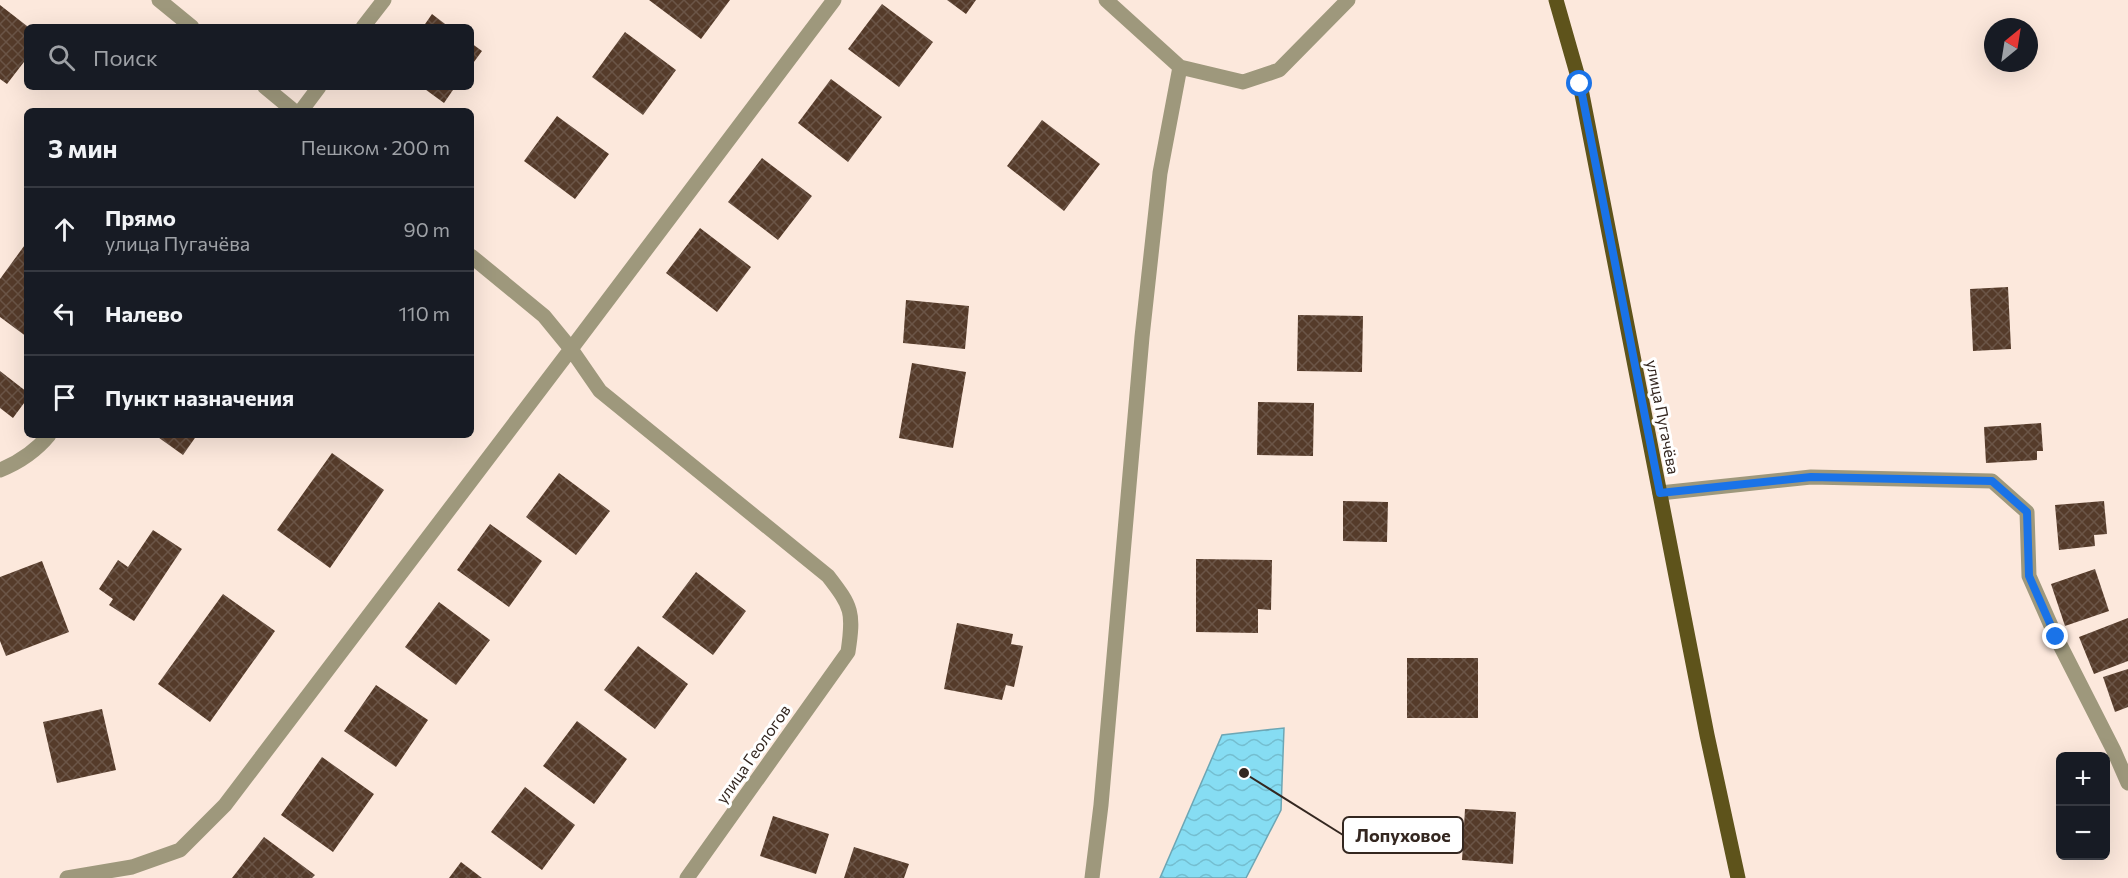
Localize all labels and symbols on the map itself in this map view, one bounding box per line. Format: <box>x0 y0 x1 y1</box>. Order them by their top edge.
north arrow <box>1984 18 2038 72</box>
route start <box>1566 70 1592 96</box>
street label: улица Пугачёва <box>1643 358 1684 476</box>
route end <box>2042 623 2068 649</box>
street label: улица Геологов <box>711 701 794 807</box>
callout: Лопуховое <box>1343 817 1463 853</box>
text: Лопуховое <box>1355 824 1451 846</box>

